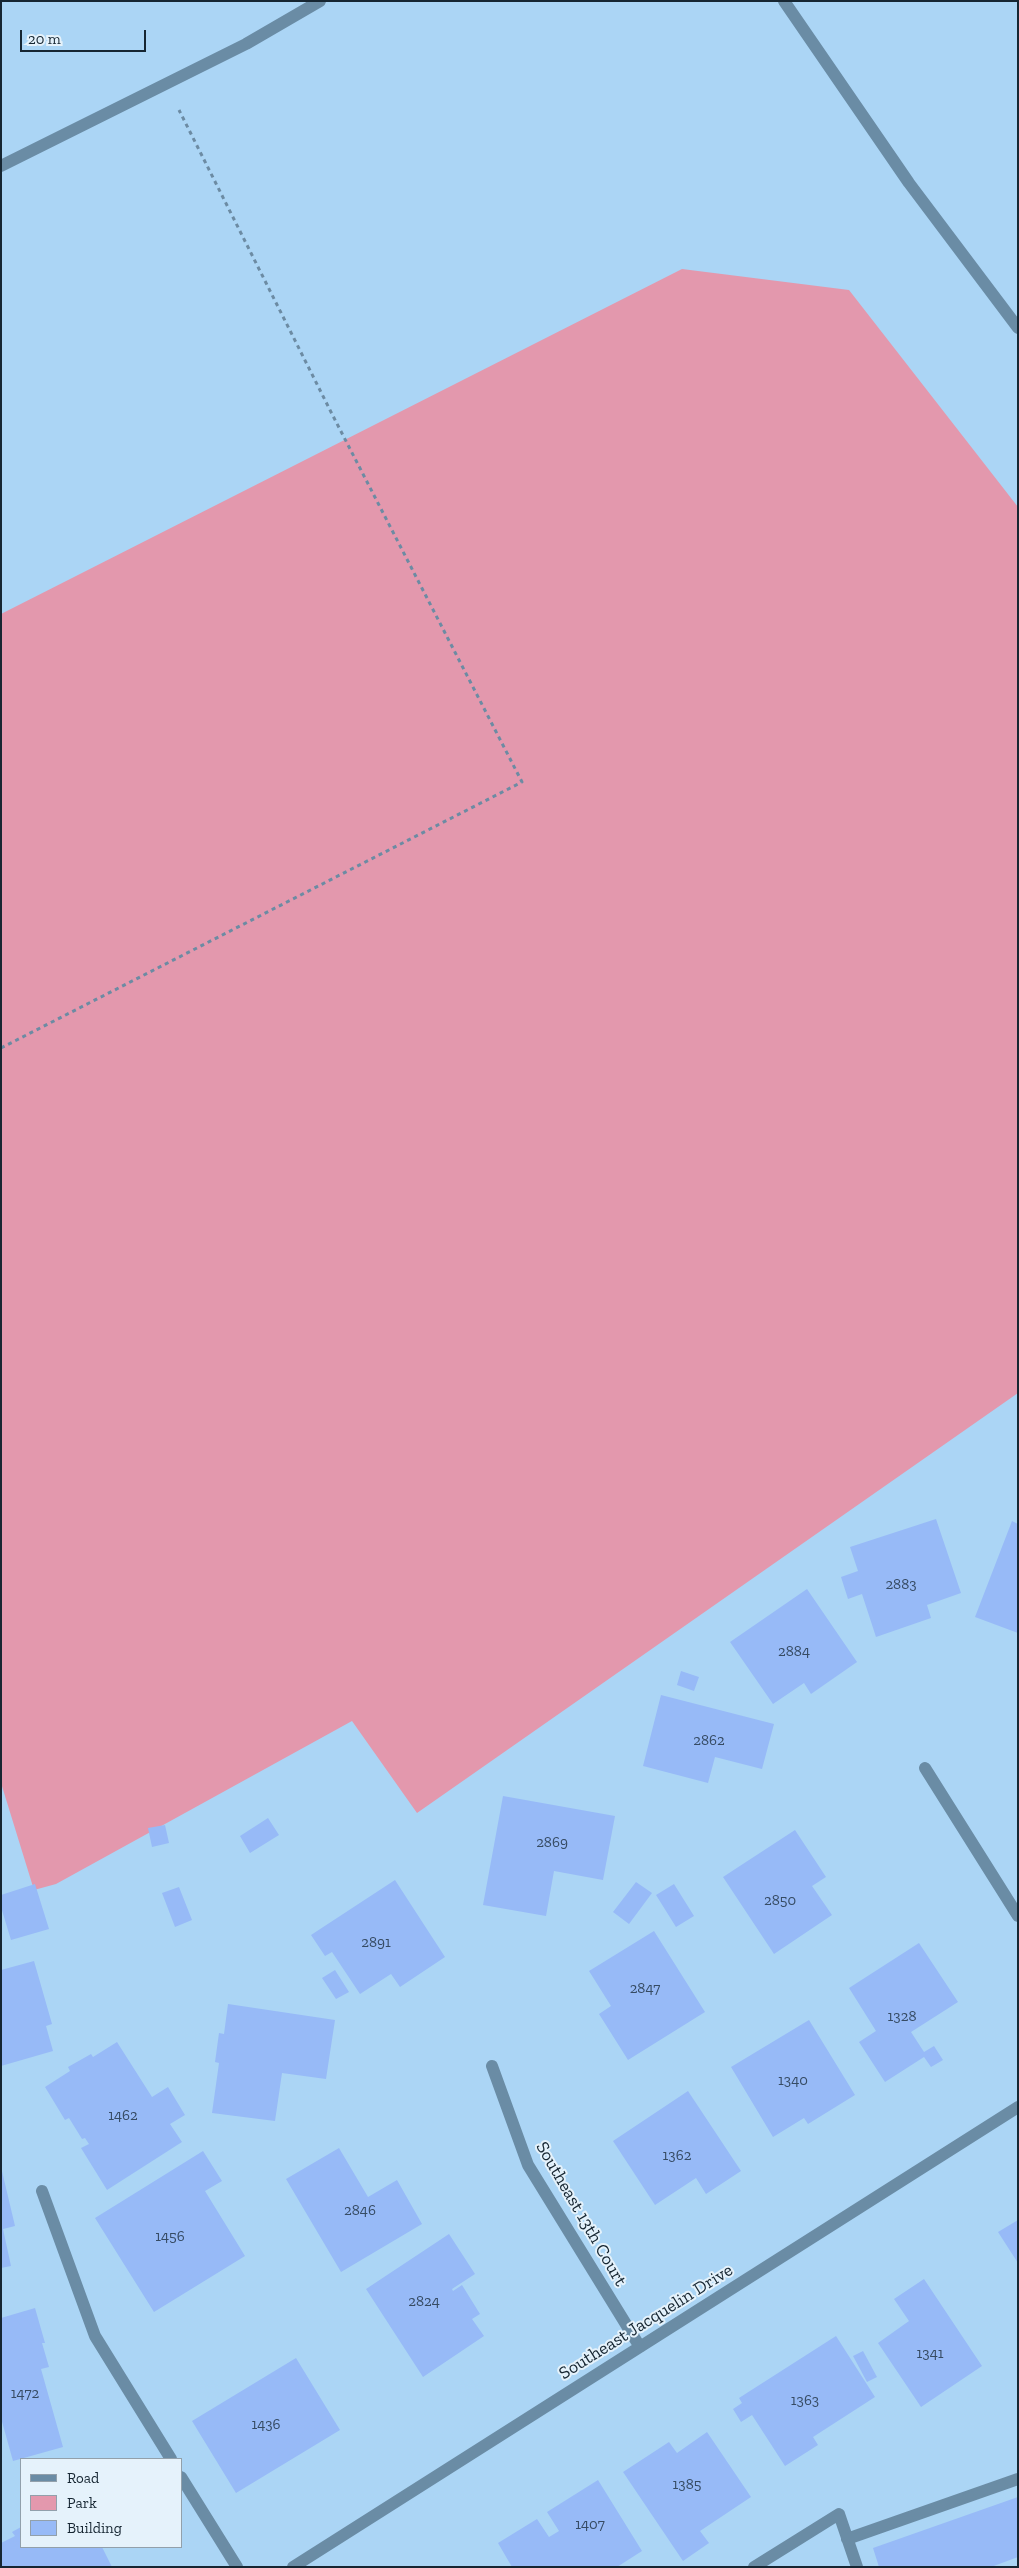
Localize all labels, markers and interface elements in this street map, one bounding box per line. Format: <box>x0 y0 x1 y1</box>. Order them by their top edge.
scale bar <box>22 20 149 52</box>
text: 20 m <box>28 30 61 48</box>
house number: 2883 <box>885 1576 917 1594</box>
house number: 2884 <box>778 1643 810 1661</box>
house number: 2862 <box>693 1732 725 1750</box>
house number: 2869 <box>536 1834 568 1852</box>
house number: 2850 <box>764 1892 796 1910</box>
house number: 2891 <box>361 1934 391 1952</box>
house number: 2847 <box>630 1980 660 1998</box>
house number: 1328 <box>888 2008 916 2026</box>
house number: 1340 <box>778 2072 808 2090</box>
house number: 1462 <box>108 2107 138 2125</box>
street label: Southeast 13th Court <box>531 2138 631 2290</box>
house number: 1362 <box>663 2147 691 2165</box>
house number: 2846 <box>344 2202 376 2220</box>
house number: 1456 <box>155 2228 185 2246</box>
street label: Southeast Jacquelin Drive <box>555 2260 737 2384</box>
house number: 2824 <box>408 2293 440 2311</box>
house number: 1341 <box>917 2345 943 2363</box>
house number: 1472 <box>11 2385 39 2403</box>
house number: 1363 <box>791 2392 819 2410</box>
house number: 1436 <box>251 2416 281 2434</box>
legend <box>20 2458 182 2548</box>
text: Road <box>67 2469 99 2487</box>
house number: 1385 <box>673 2476 701 2494</box>
text: Park <box>67 2494 97 2512</box>
house number: 1407 <box>575 2516 605 2534</box>
text: Building <box>67 2519 122 2537</box>

